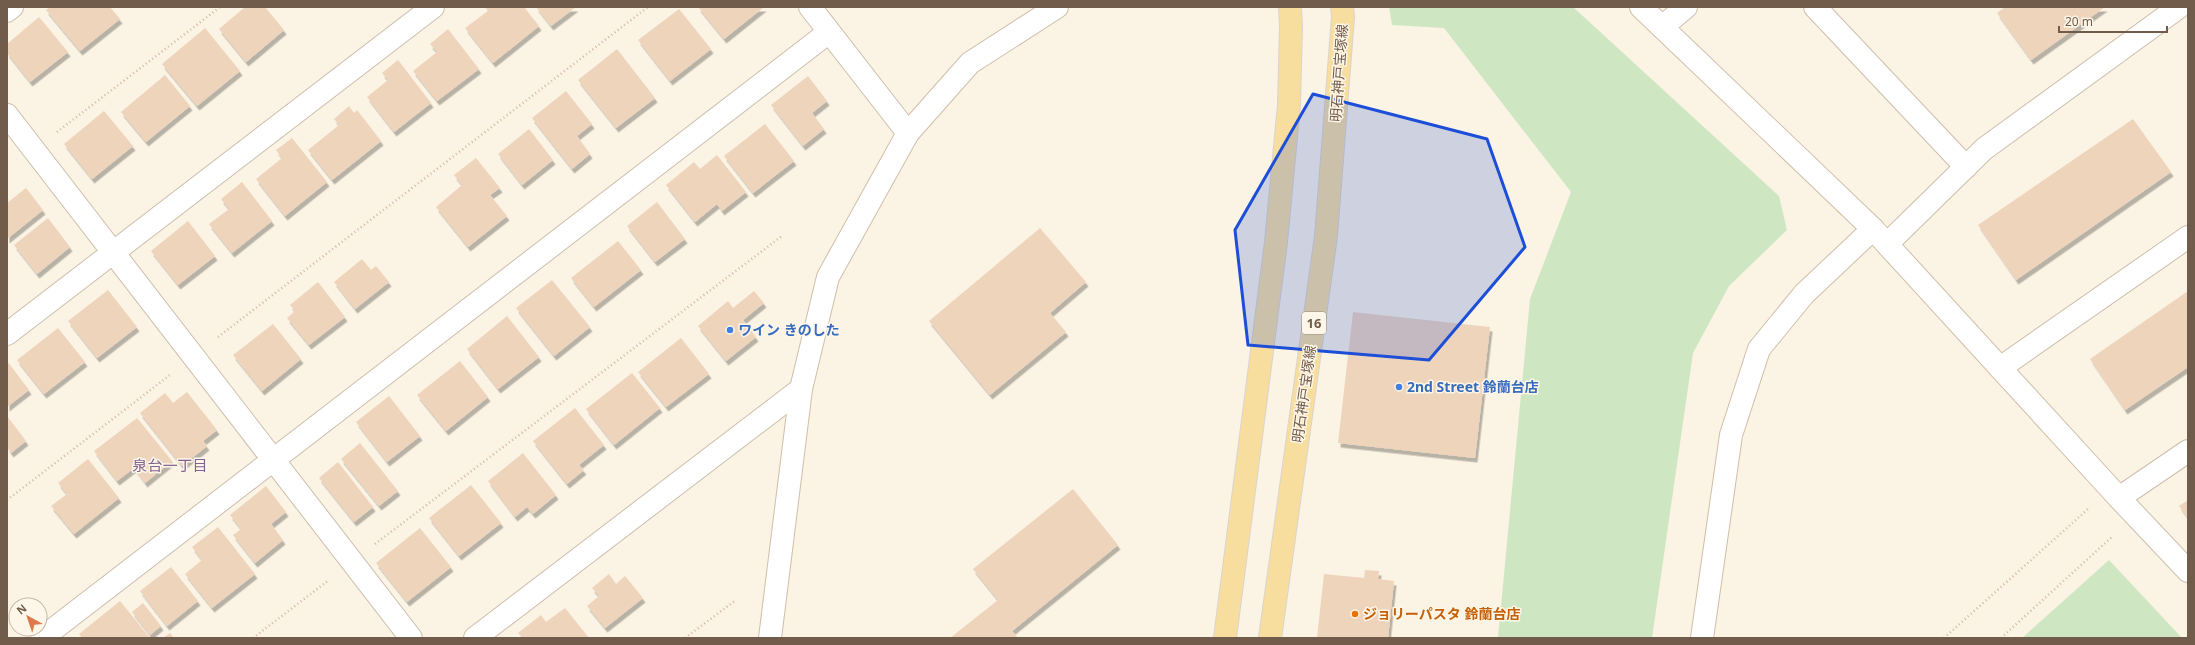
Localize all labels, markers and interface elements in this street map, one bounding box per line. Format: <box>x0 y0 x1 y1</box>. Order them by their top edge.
scale bar <box>2059 8 2167 34</box>
text: 20 m <box>2065 13 2093 30</box>
street label: 明石神戸宝塚線 <box>1326 23 1351 123</box>
road number: 16 <box>1302 312 1326 334</box>
place label: ワイン きのした <box>738 320 840 339</box>
marker: ワイン きのした <box>725 325 735 335</box>
street label: 明石神戸宝塚線 <box>1287 344 1320 444</box>
place label: 2nd Street 鈴蘭台店 <box>1407 377 1539 396</box>
marker: 2nd Street 鈴蘭台店 <box>1394 382 1404 392</box>
district label: 泉台一丁目 <box>132 455 208 475</box>
north arrow <box>8 597 48 637</box>
text: N <box>13 600 30 618</box>
place label: ジョリーパスタ 鈴蘭台店 <box>1363 604 1521 623</box>
marker: ジョリーパスタ 鈴蘭台店 <box>1350 609 1360 619</box>

